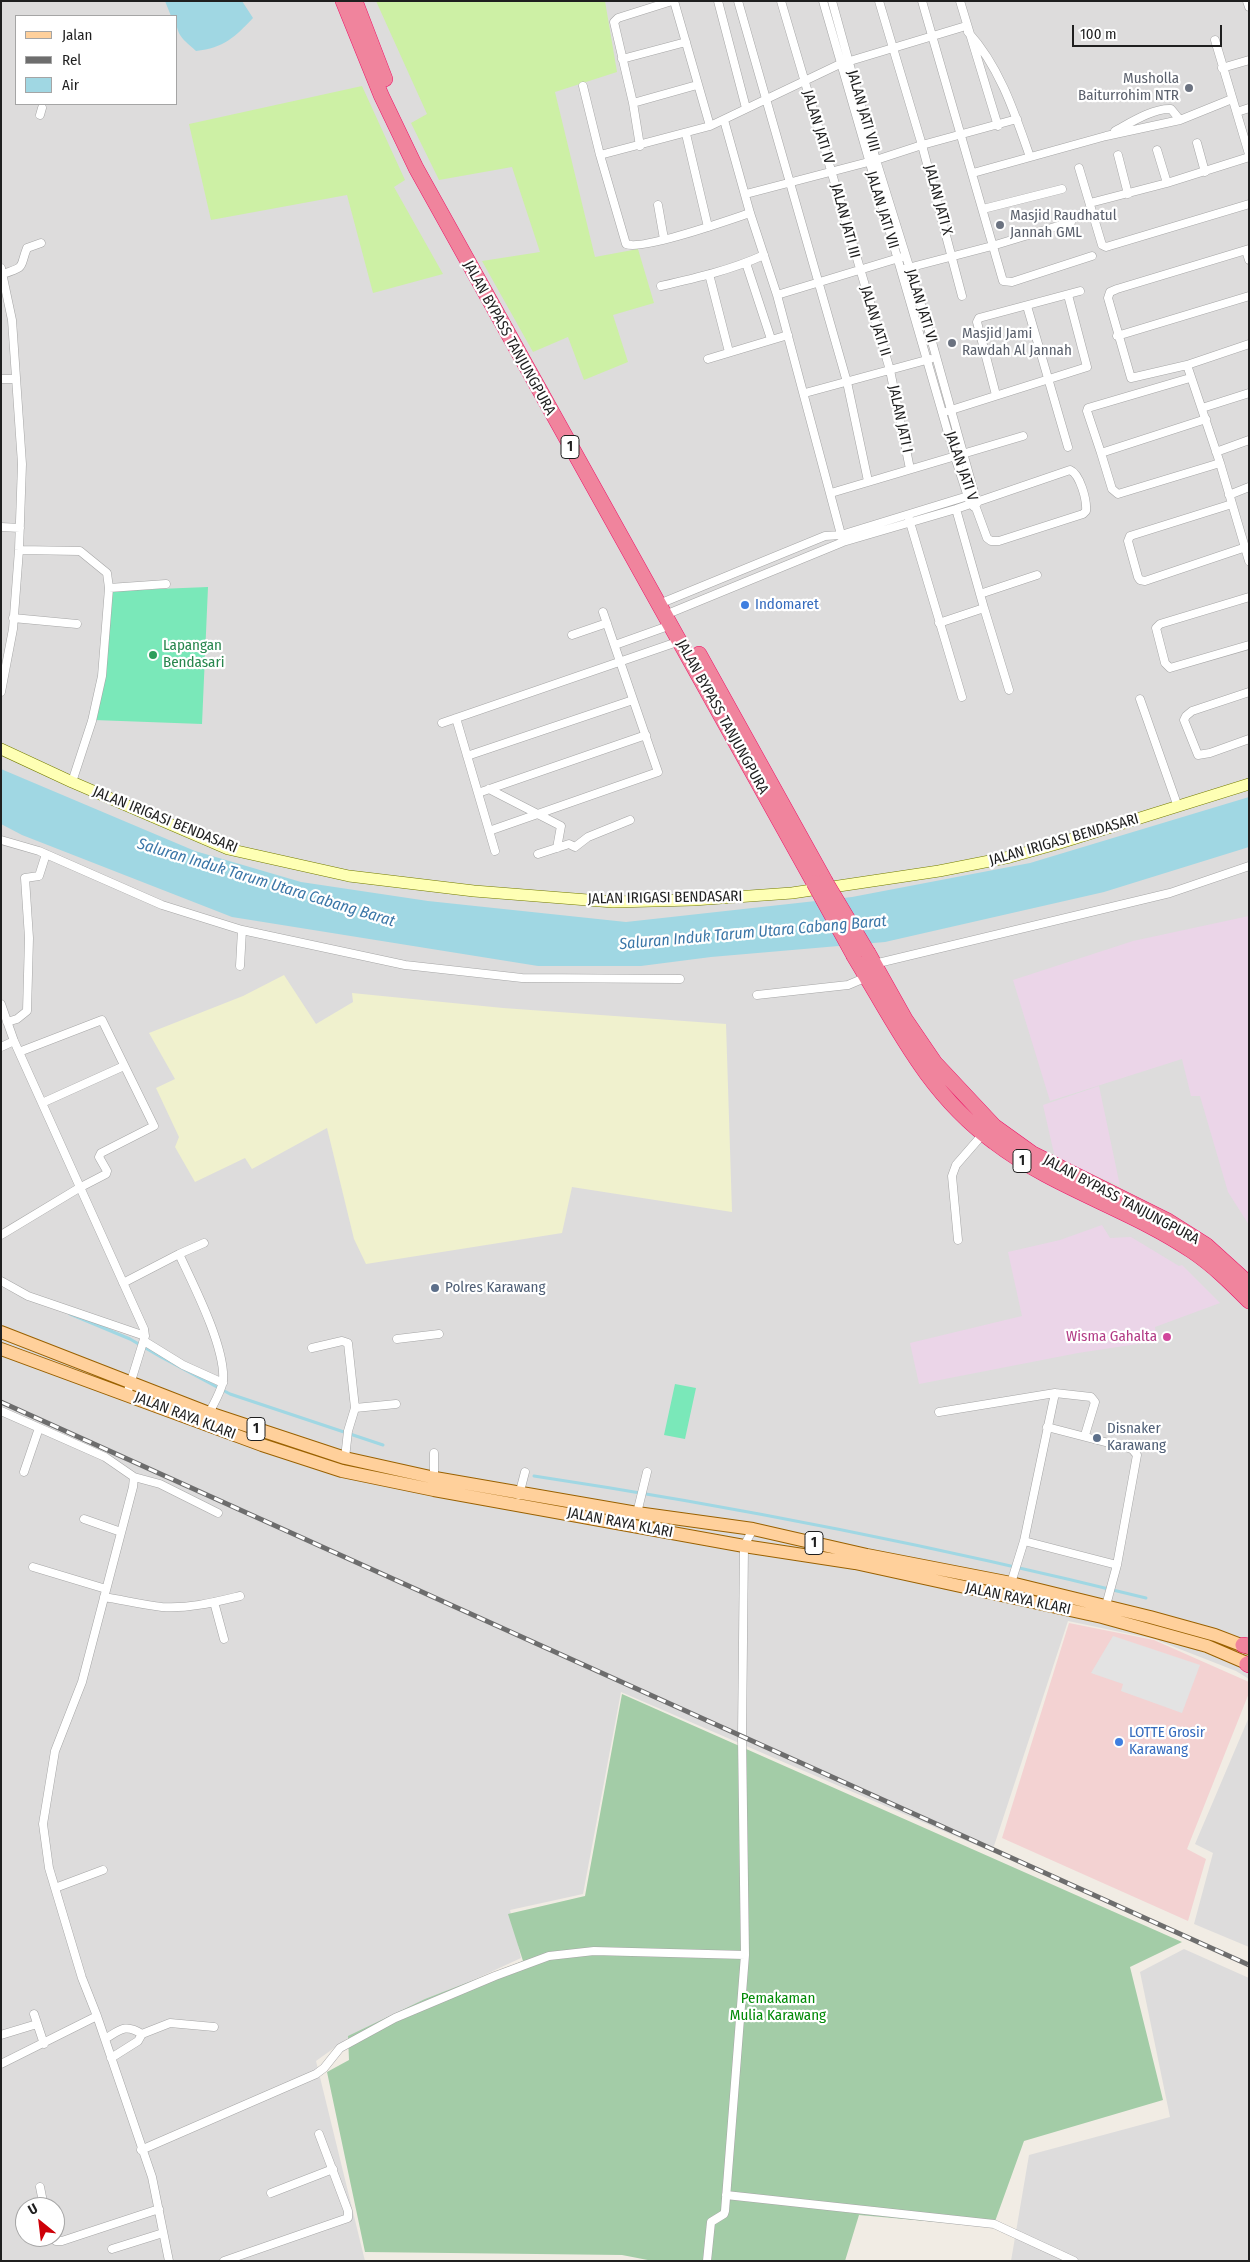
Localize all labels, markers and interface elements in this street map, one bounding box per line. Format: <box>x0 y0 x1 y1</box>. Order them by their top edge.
legend <box>15 15 178 105</box>
scale bar <box>1075 15 1225 47</box>
text: 100 m <box>1080 25 1117 43</box>
text: Jalan <box>62 26 92 44</box>
text: Rel <box>62 51 81 69</box>
street label: JALAN JATI VIII <box>843 68 883 154</box>
place label: Musholla Baiturrohim NTR <box>1078 70 1179 105</box>
text: Air <box>62 76 79 94</box>
marker: Musholla Baiturrohim NTR <box>1183 82 1195 94</box>
street label: JALAN JATI IV <box>798 88 838 166</box>
street label: JALAN JATI X <box>920 163 956 237</box>
street label: JALAN JATI VII <box>862 169 902 251</box>
street label: JALAN JATI III <box>826 182 864 260</box>
place label: Masjid Raudhatul Jannah GML <box>1010 207 1117 242</box>
marker: Masjid Raudhatul Jannah GML <box>994 219 1006 231</box>
street label: JALAN BYPASS TANJUNGPURA <box>459 258 559 418</box>
street label: JALAN JATI VI <box>901 267 941 345</box>
street label: JALAN JATI II <box>856 284 894 358</box>
place label: Masjid Jami Rawdah Al Jannah <box>962 325 1072 360</box>
marker: Masjid Jami Rawdah Al Jannah <box>946 337 958 349</box>
street label: JALAN JATI I <box>884 384 916 454</box>
street label: JALAN JATI V <box>941 429 981 503</box>
road number: 1 <box>561 436 579 458</box>
place label: Indomaret <box>755 596 819 614</box>
marker: Indomaret <box>739 599 751 611</box>
place label: Lapangan Bendasari <box>163 637 224 672</box>
street label: JALAN BYPASS TANJUNGPURA <box>672 637 772 797</box>
marker: Lapangan Bendasari <box>147 649 159 661</box>
street label: JALAN IRIGASI BENDASARI <box>90 783 240 857</box>
street label: JALAN IRIGASI BENDASARI <box>987 810 1141 870</box>
water label: Saluran Induk Tarum Utara Cabang Barat <box>135 835 397 931</box>
street label: JALAN IRIGASI BENDASARI <box>587 888 743 908</box>
water label: Saluran Induk Tarum Utara Cabang Barat <box>619 912 887 954</box>
road number: 1 <box>1013 1150 1031 1172</box>
street label: JALAN BYPASS TANJUNGPURA <box>1040 1151 1202 1249</box>
place label: Polres Karawang <box>445 1279 546 1297</box>
marker: Polres Karawang <box>429 1282 441 1294</box>
place label: Wisma Gahalta <box>1066 1328 1157 1346</box>
marker: Wisma Gahalta <box>1161 1331 1173 1343</box>
street label: JALAN RAYA KLARI <box>132 1388 238 1444</box>
road number: 1 <box>247 1418 265 1440</box>
place label: Disnaker Karawang <box>1107 1420 1166 1455</box>
marker: Disnaker Karawang <box>1091 1432 1103 1444</box>
street label: JALAN RAYA KLARI <box>566 1504 674 1542</box>
road number: 1 <box>805 1532 823 1555</box>
street label: JALAN RAYA KLARI <box>964 1579 1072 1619</box>
place label: LOTTE Grosir Karawang <box>1129 1724 1205 1759</box>
marker: LOTTE Grosir Karawang <box>1113 1736 1125 1748</box>
park label: Pemakaman Mulia Karawang <box>730 1990 826 2025</box>
north arrow <box>15 2197 65 2247</box>
text: U <box>25 2200 41 2219</box>

